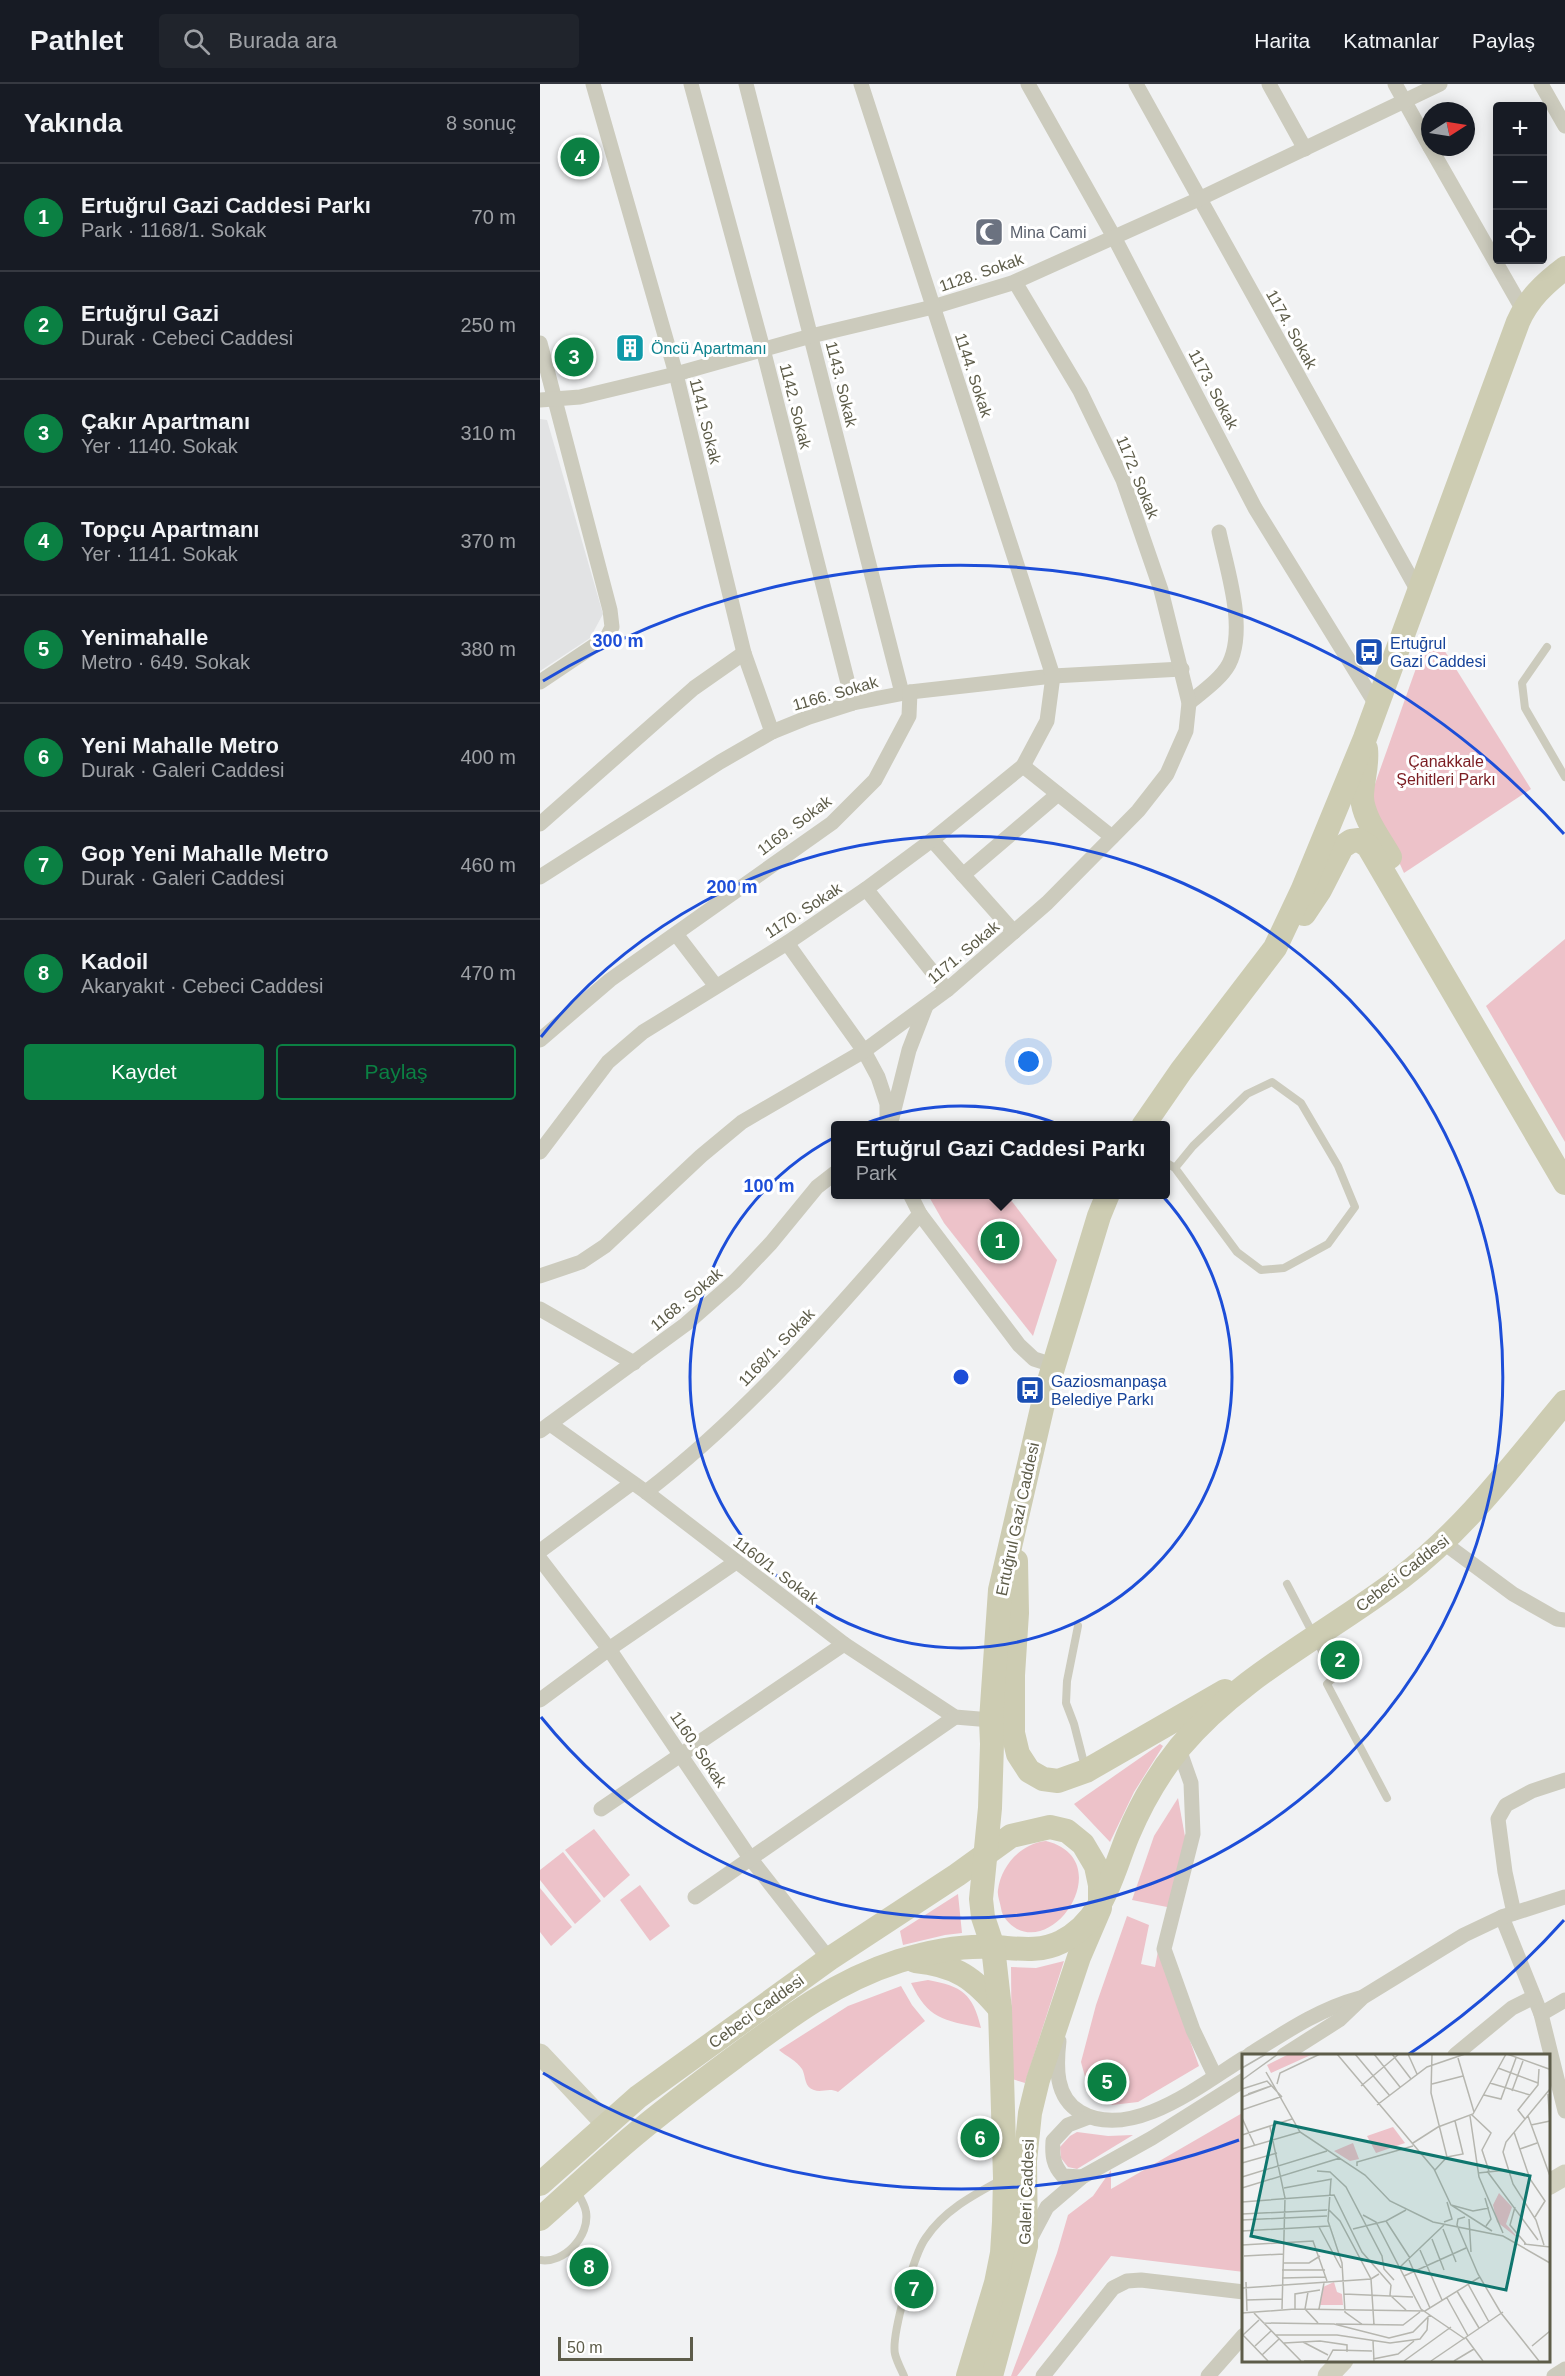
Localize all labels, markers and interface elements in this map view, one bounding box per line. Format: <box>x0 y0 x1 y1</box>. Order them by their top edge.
search box <box>159 14 579 68</box>
text: Pathlet <box>30 25 123 56</box>
icon: search <box>180 25 213 58</box>
text: Burada ara <box>228 28 337 53</box>
text: Harita <box>1254 29 1310 52</box>
text: Katmanlar <box>1343 29 1439 52</box>
text: Paylaş <box>1472 29 1535 52</box>
north arrow <box>1421 102 1475 156</box>
map controls <box>1493 102 1547 264</box>
button: + <box>1493 102 1547 156</box>
text: Yakında <box>24 108 122 138</box>
text: 8 sonuç <box>446 112 516 134</box>
pin: 4 <box>560 134 600 180</box>
button: − <box>1493 156 1547 210</box>
text: Ertuğrul Gazi Caddesi Parkı <box>81 193 371 218</box>
text: 1 <box>38 206 49 228</box>
text: 70 m <box>472 206 516 228</box>
button: locate <box>1493 210 1547 264</box>
mosque icon: Mina Cami <box>973 216 1005 248</box>
text: Park · 1168/1. Sokak <box>81 219 266 241</box>
place label: Mina Cami <box>1010 224 1086 241</box>
street label: 1128. Sokak <box>937 250 1026 295</box>
street label: 1174. Sokak <box>1263 287 1321 373</box>
text: Ertuğrul Gazi <box>81 301 219 326</box>
text: 2 <box>38 314 49 336</box>
text: 250 m <box>460 314 516 336</box>
text: Durak · Cebeci Caddesi <box>81 327 293 349</box>
street label: 1144. Sokak <box>952 331 995 420</box>
building icon: Öncü Apartmanı <box>614 332 646 364</box>
pin: 3 <box>555 334 594 380</box>
street label: 1143. Sokak <box>823 339 861 430</box>
place label: Öncü Apartmanı <box>651 340 767 357</box>
street label: 1173. Sokak <box>1185 346 1242 433</box>
street label: 1142. Sokak <box>777 361 815 452</box>
street label: 1141. Sokak <box>687 376 725 467</box>
text: Çakır Apartmanı <box>81 409 250 434</box>
text: 3 <box>38 422 49 444</box>
text: 310 m <box>460 422 516 444</box>
street label: 1172. Sokak <box>1113 433 1162 522</box>
text: Yer · 1140. Sokak <box>81 435 238 457</box>
text: Topçu Apartmanı <box>81 517 259 542</box>
text: 4 <box>38 530 49 552</box>
text: 370 m <box>460 530 516 552</box>
text: Yer · 1141. Sokak <box>81 543 238 565</box>
text: Yenimahalle <box>81 625 208 650</box>
text: 300 m <box>592 631 644 651</box>
place label: Ertuğrul Gazi Caddesi <box>1390 635 1486 670</box>
bus stop icon: Ertuğrul Gazi Caddesi <box>1353 636 1385 668</box>
text: 5 <box>38 638 49 660</box>
text: 380 m <box>460 638 516 660</box>
text: Metro · 649. Sokak <box>81 651 250 673</box>
street label: 1166. Sokak <box>791 673 881 714</box>
text: Yeni Mahalle Metro <box>81 733 279 758</box>
text: 6 <box>38 746 49 768</box>
text: 400 m <box>460 746 516 768</box>
park label: Çanakkale Şehitleri Parkı <box>1396 753 1496 788</box>
text: Durak · Galeri Caddesi <box>81 759 284 781</box>
street label: 1169. Sokak <box>754 792 835 859</box>
text: Gop Yeni Mahalle Metro <box>81 841 329 866</box>
text: 7 <box>38 854 49 876</box>
text: 460 m <box>460 854 516 876</box>
text: Durak · Galeri Caddesi <box>81 867 284 889</box>
text: 200 m <box>706 877 758 897</box>
street label: 1170. Sokak <box>762 879 846 941</box>
street label: 1171. Sokak <box>924 917 1003 987</box>
text: Kadoil <box>81 949 148 974</box>
text: 8 <box>38 962 49 984</box>
text: 470 m <box>460 962 516 984</box>
text: Akaryakıt · Cebeci Caddesi <box>81 975 323 997</box>
button: Kaydet <box>24 1044 264 1100</box>
button: Paylaş <box>276 1044 516 1100</box>
your location <box>1014 1047 1043 1076</box>
popup <box>831 1121 1170 1199</box>
text: Ertuğrul Gazi Caddesi Parkı <box>856 1136 1145 1161</box>
text: Park <box>856 1162 897 1184</box>
text: 100 m <box>743 1176 795 1196</box>
pin: 1 <box>980 1218 1020 1264</box>
street label: 1168. Sokak <box>647 1264 726 1334</box>
street label: 1168/1. Sokak <box>735 1304 818 1390</box>
centre of rings <box>951 1367 971 1387</box>
place label: Gaziosmanpaşa Belediye Parkı <box>1051 1373 1167 1408</box>
bus stop icon: Gaziosmanpaşa Belediye Parkı <box>1014 1374 1046 1406</box>
street label: Ertuğrul Gazi Caddesi <box>993 1441 1042 1597</box>
street label: Cebeci Caddesi <box>1353 1532 1452 1615</box>
street label: 1160/1. Sokak <box>730 1533 822 1608</box>
pin: 2 <box>1320 1638 1360 1682</box>
street label: 1160. Sokak <box>667 1708 731 1791</box>
street label: Cebeci Caddesi <box>706 1971 807 2051</box>
inset map <box>1242 2054 1550 2361</box>
pin: 5 <box>1088 2060 1126 2104</box>
pin: 6 <box>960 2116 1000 2160</box>
street label: Galeri Caddesi <box>1016 2139 1037 2245</box>
pin: 8 <box>569 2244 608 2290</box>
pin: 7 <box>894 2266 934 2312</box>
scale bar <box>558 2334 693 2362</box>
text: 50 m <box>567 2339 603 2356</box>

